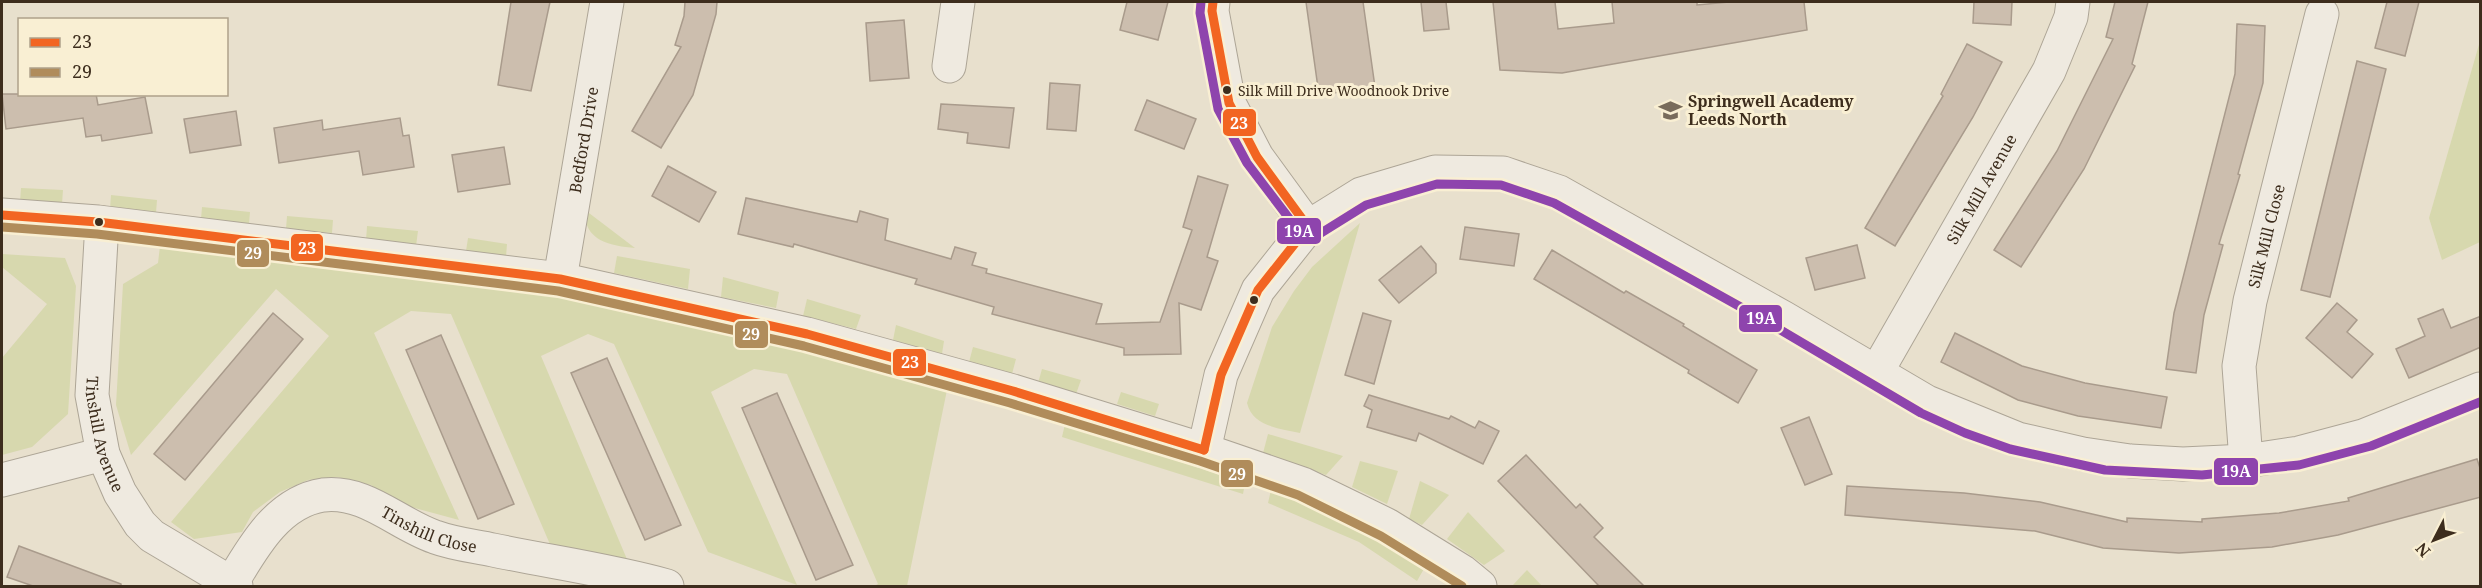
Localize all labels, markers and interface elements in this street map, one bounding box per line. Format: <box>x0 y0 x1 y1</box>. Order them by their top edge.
legend <box>18 18 228 96</box>
text: 23 <box>72 29 92 53</box>
text: 29 <box>72 59 92 83</box>
place label: Silk Mill Drive Woodnook Drive <box>1238 81 1449 100</box>
marker: Silk Mill Drive Woodnook Drive <box>1221 84 1233 96</box>
street label: Bedford Drive <box>564 85 603 195</box>
place label: Springwell Academy Leeds North <box>1688 90 1854 130</box>
school or university icon: Springwell Academy Leeds North <box>1657 97 1683 123</box>
line badge: 23 <box>1222 108 1257 137</box>
text: 23 <box>1230 112 1248 134</box>
street label: Silk Mill Avenue <box>1941 130 2022 248</box>
street label: Silk Mill Close <box>2243 182 2290 290</box>
unlabelled marker <box>93 216 105 228</box>
line badge: 19A <box>1276 217 1322 245</box>
text: 19A <box>1284 220 1315 242</box>
line badge: 23 <box>290 233 324 262</box>
text: 23 <box>298 237 316 259</box>
line badge: 29 <box>236 239 270 268</box>
text: 29 <box>244 242 262 264</box>
unlabelled marker <box>1248 294 1260 306</box>
line badge: 19A <box>1738 304 1783 333</box>
text: 19A <box>1746 307 1777 329</box>
line badge: 29 <box>734 320 769 349</box>
text: 29 <box>742 323 760 345</box>
line badge: 23 <box>892 348 927 377</box>
text: 23 <box>901 351 919 373</box>
street label: Tinshill Avenue <box>80 376 129 495</box>
line badge: 19A <box>2213 457 2259 486</box>
line badge: 29 <box>1220 459 1254 488</box>
text: 19A <box>2221 460 2252 482</box>
text: 29 <box>1228 463 1246 485</box>
street label: Tinshill Close <box>377 501 479 558</box>
north arrow <box>2404 510 2464 570</box>
text: N <box>2410 538 2435 562</box>

